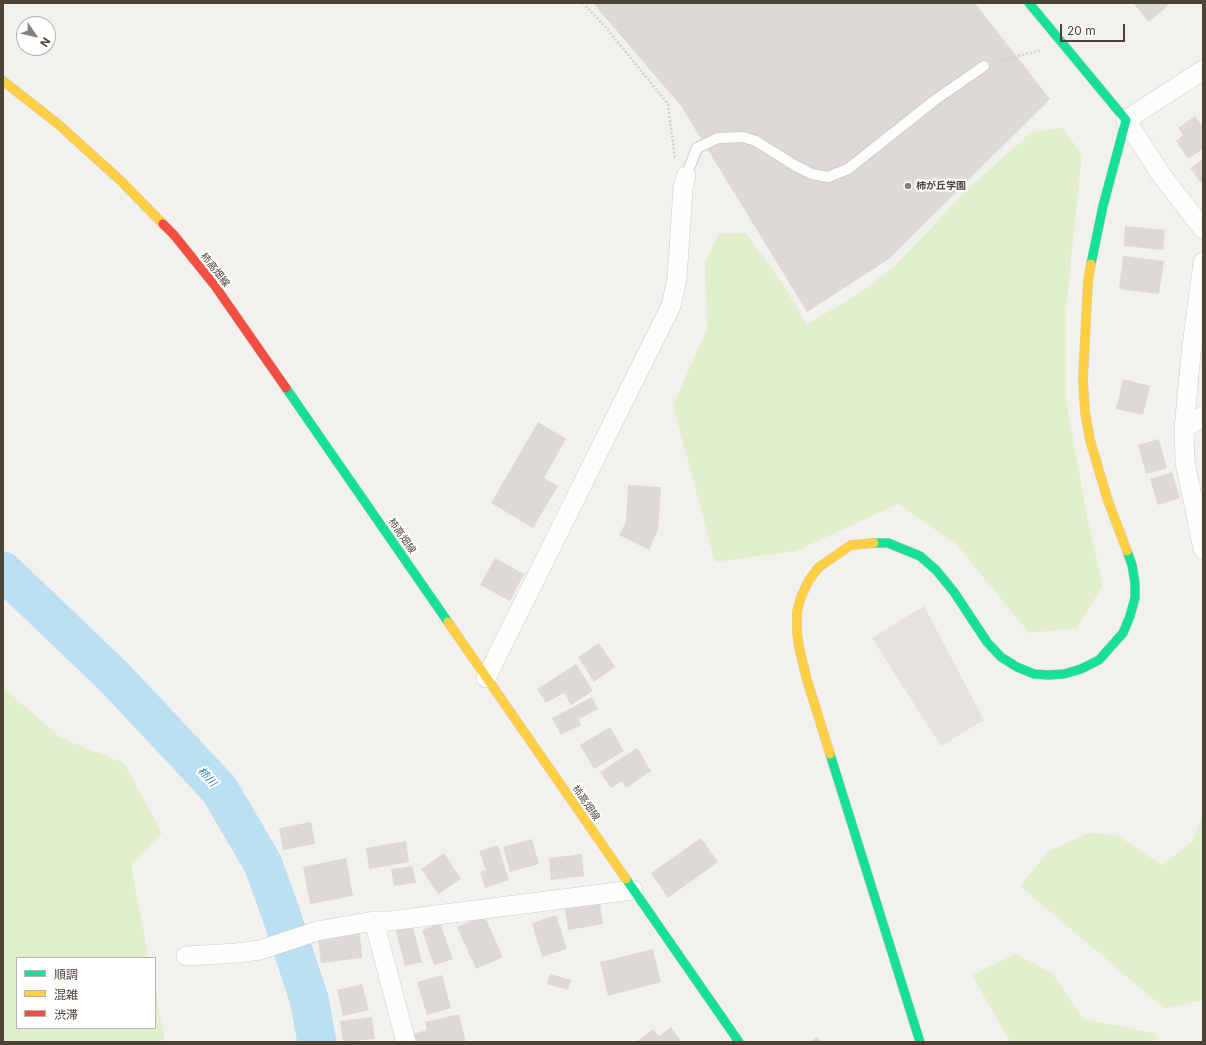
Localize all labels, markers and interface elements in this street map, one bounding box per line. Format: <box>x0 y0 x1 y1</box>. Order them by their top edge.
north arrow <box>16 16 56 56</box>
scale bar <box>1062 16 1127 42</box>
text: 20 m <box>1067 23 1096 38</box>
text: N <box>37 35 53 50</box>
place label: 柿が丘学園 <box>916 180 966 192</box>
marker: 柿が丘学園 <box>903 181 913 191</box>
street label: 柿高畑線 <box>198 251 232 289</box>
street label: 柿高畑線 <box>386 516 418 556</box>
water label: 柿川 <box>195 764 219 790</box>
street label: 柿高畑線 <box>570 783 602 823</box>
legend <box>16 957 156 1029</box>
text: 順調 <box>54 967 78 982</box>
text: 混雑 <box>54 987 78 1002</box>
text: 渋滞 <box>54 1007 78 1022</box>

